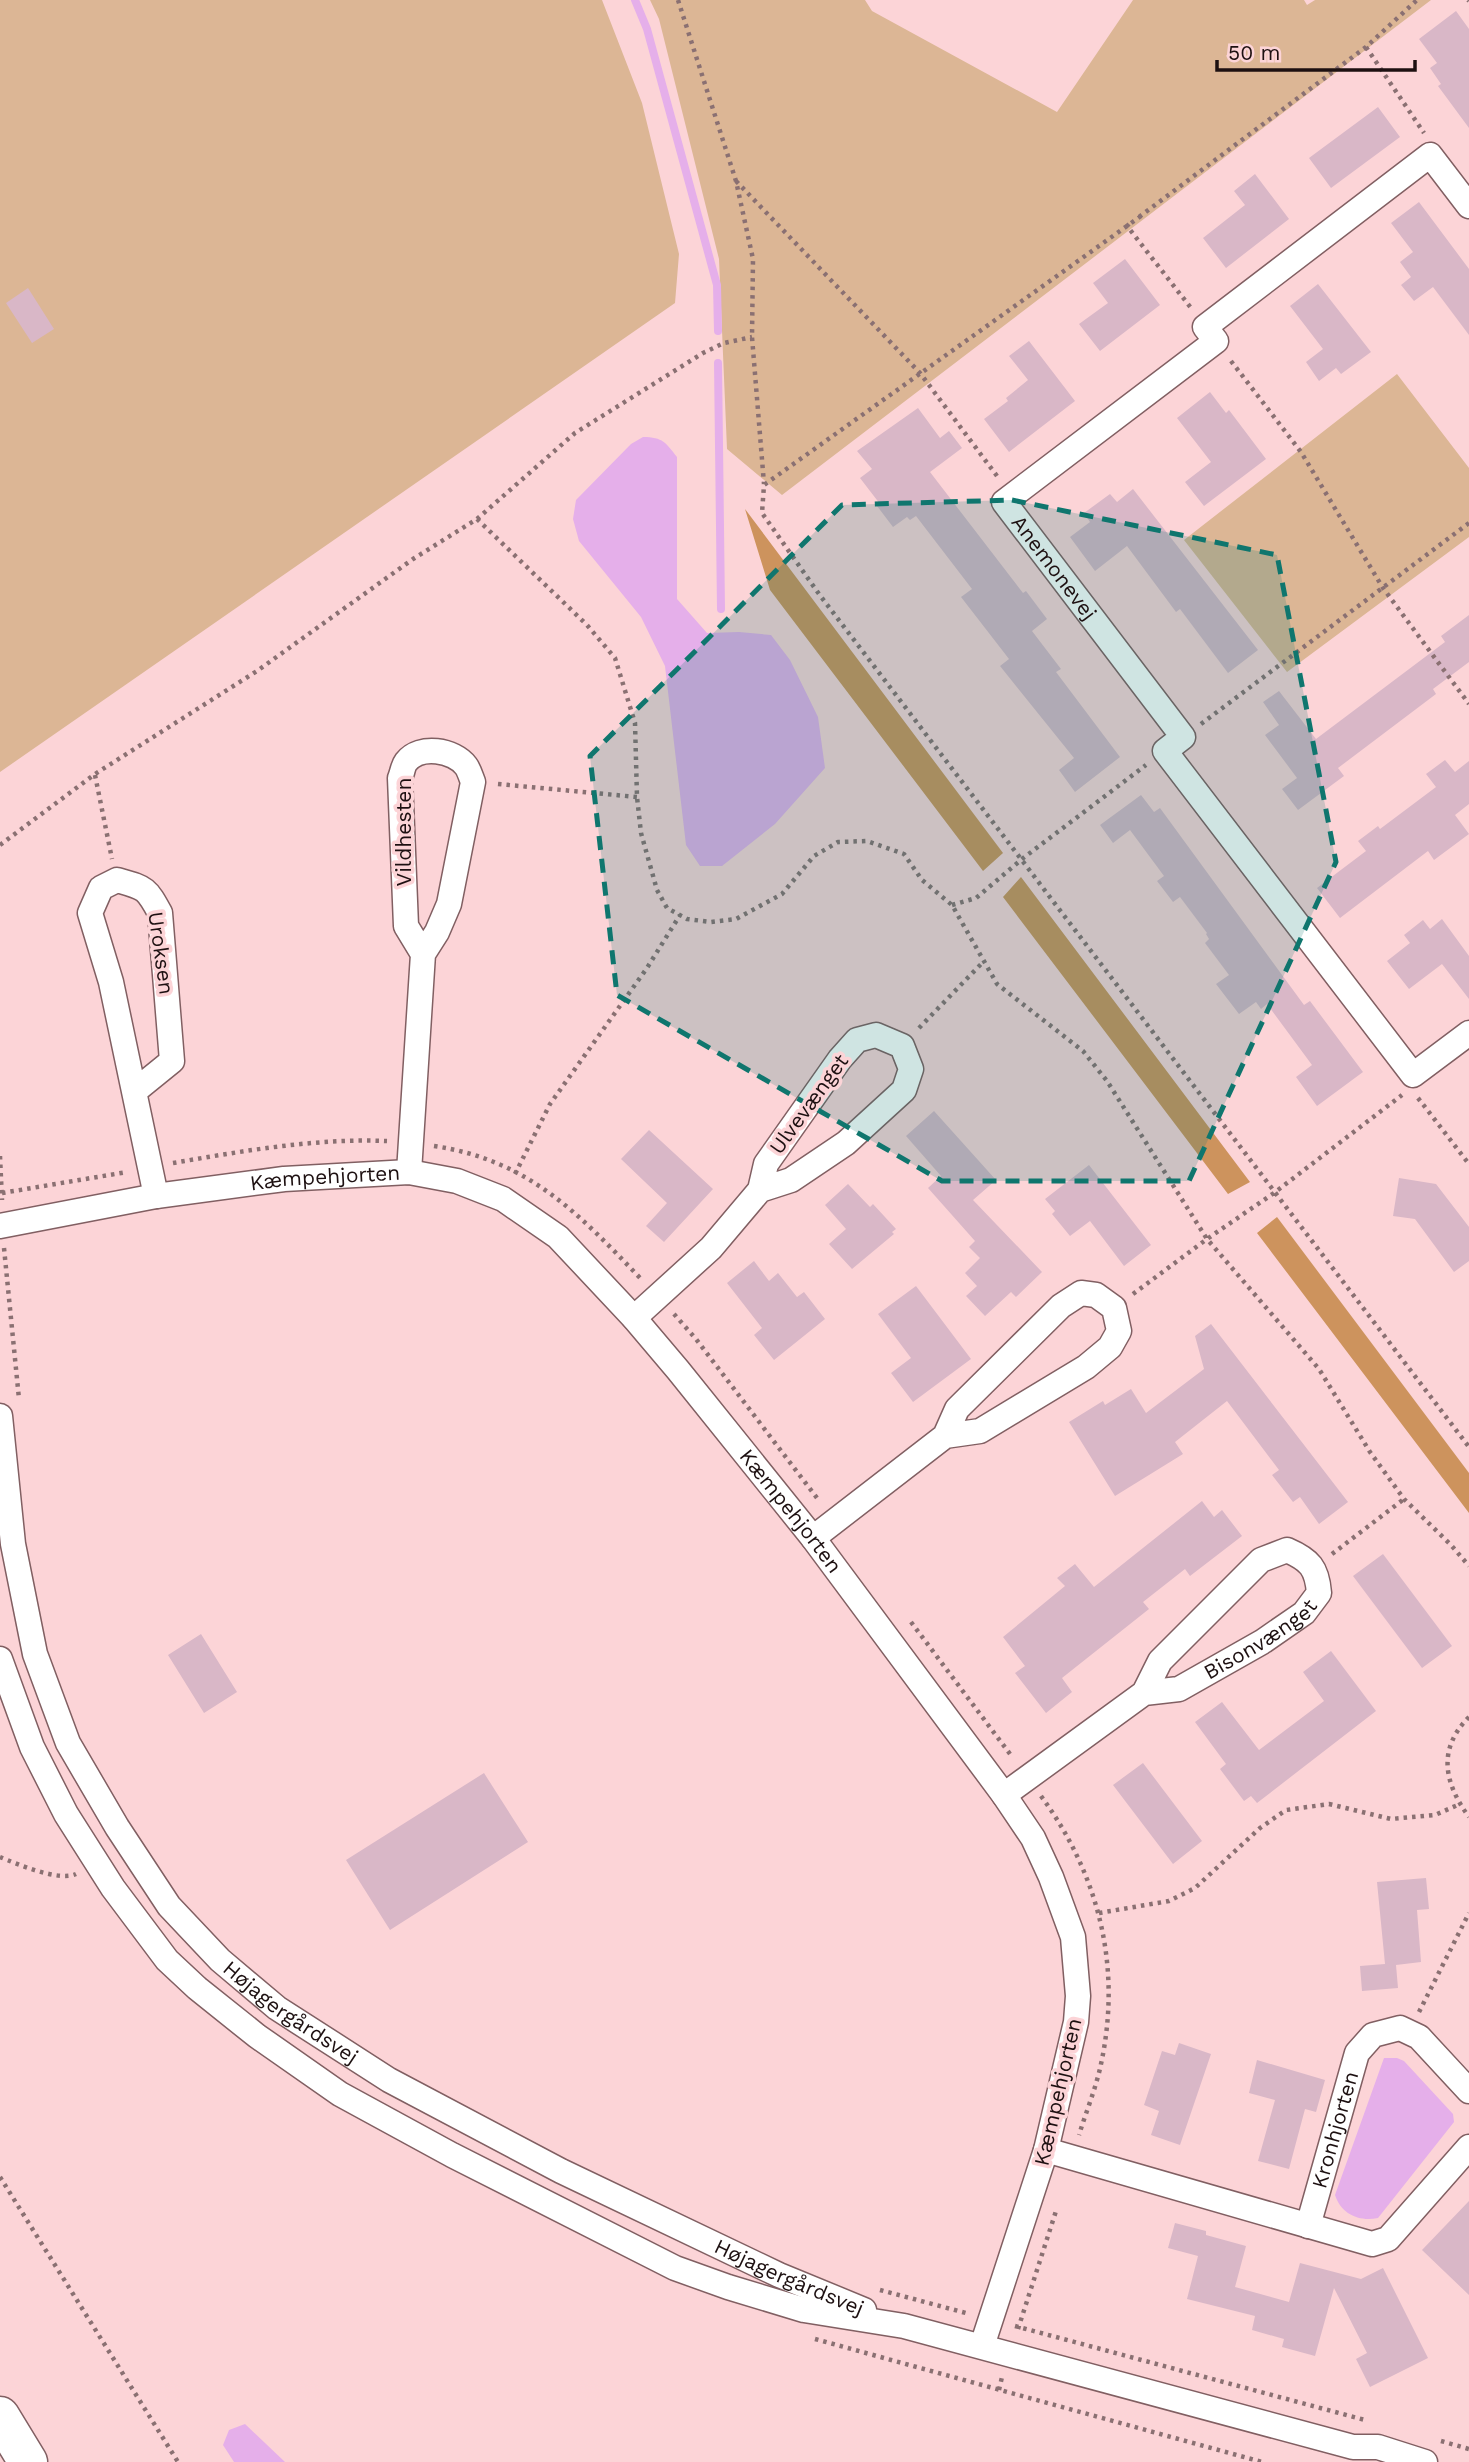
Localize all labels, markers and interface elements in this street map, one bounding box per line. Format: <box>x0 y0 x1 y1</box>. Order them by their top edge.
scale bar <box>1217 28 1415 72</box>
text: 50 m <box>1228 40 1280 65</box>
street label: Anemonevej <box>1007 510 1102 625</box>
street label: Vildhesten <box>391 778 416 886</box>
street label: Uroksen <box>143 910 180 996</box>
street label: Ulvevænget <box>764 1049 853 1159</box>
street label: Kæmpehjorten <box>248 1160 401 1195</box>
street label: Kæmpehjorten <box>735 1444 848 1578</box>
street label: Bisonvænget <box>1199 1594 1322 1684</box>
street label: Højagergårdsvej <box>218 1955 363 2069</box>
street label: Kæmpehjorten <box>1028 2016 1087 2168</box>
street label: Kronhjorten <box>1306 2068 1363 2191</box>
street label: Højagergårdsvej <box>711 2233 868 2321</box>

